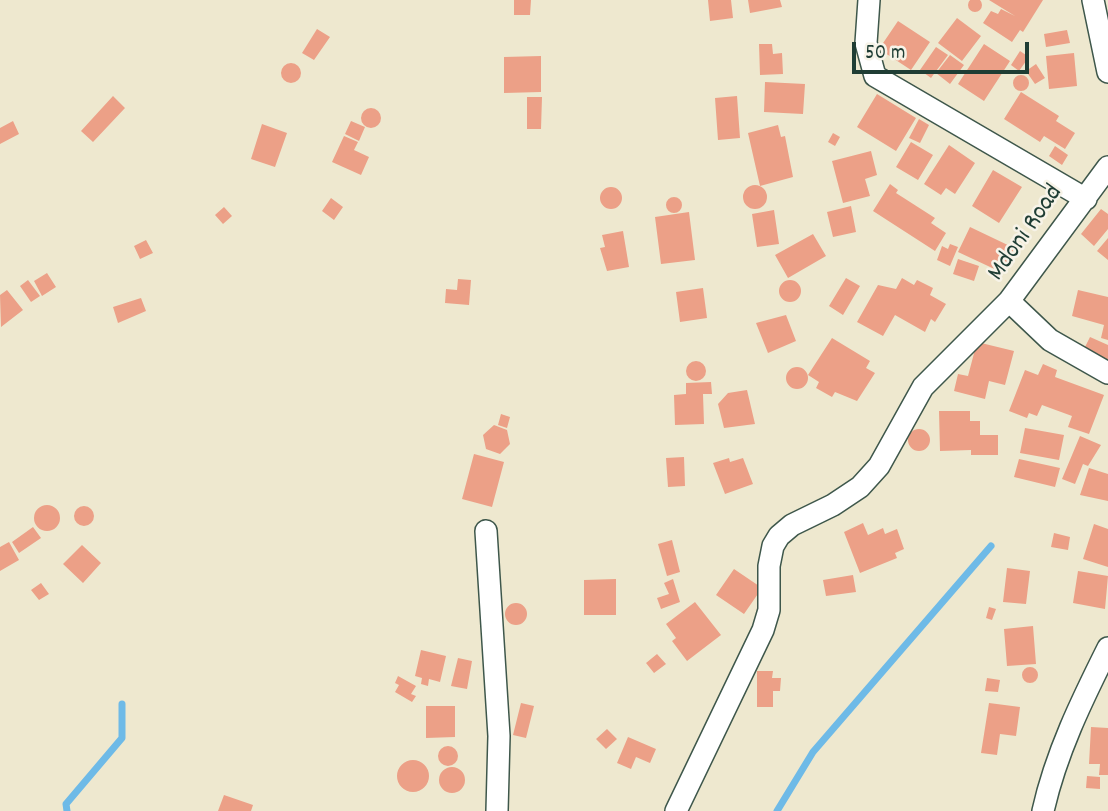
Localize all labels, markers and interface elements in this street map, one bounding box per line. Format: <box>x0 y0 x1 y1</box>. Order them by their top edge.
scale bar <box>856 28 1033 72</box>
text: 50 m <box>865 39 905 69</box>
street label: Mdoni Road <box>983 180 1071 288</box>

